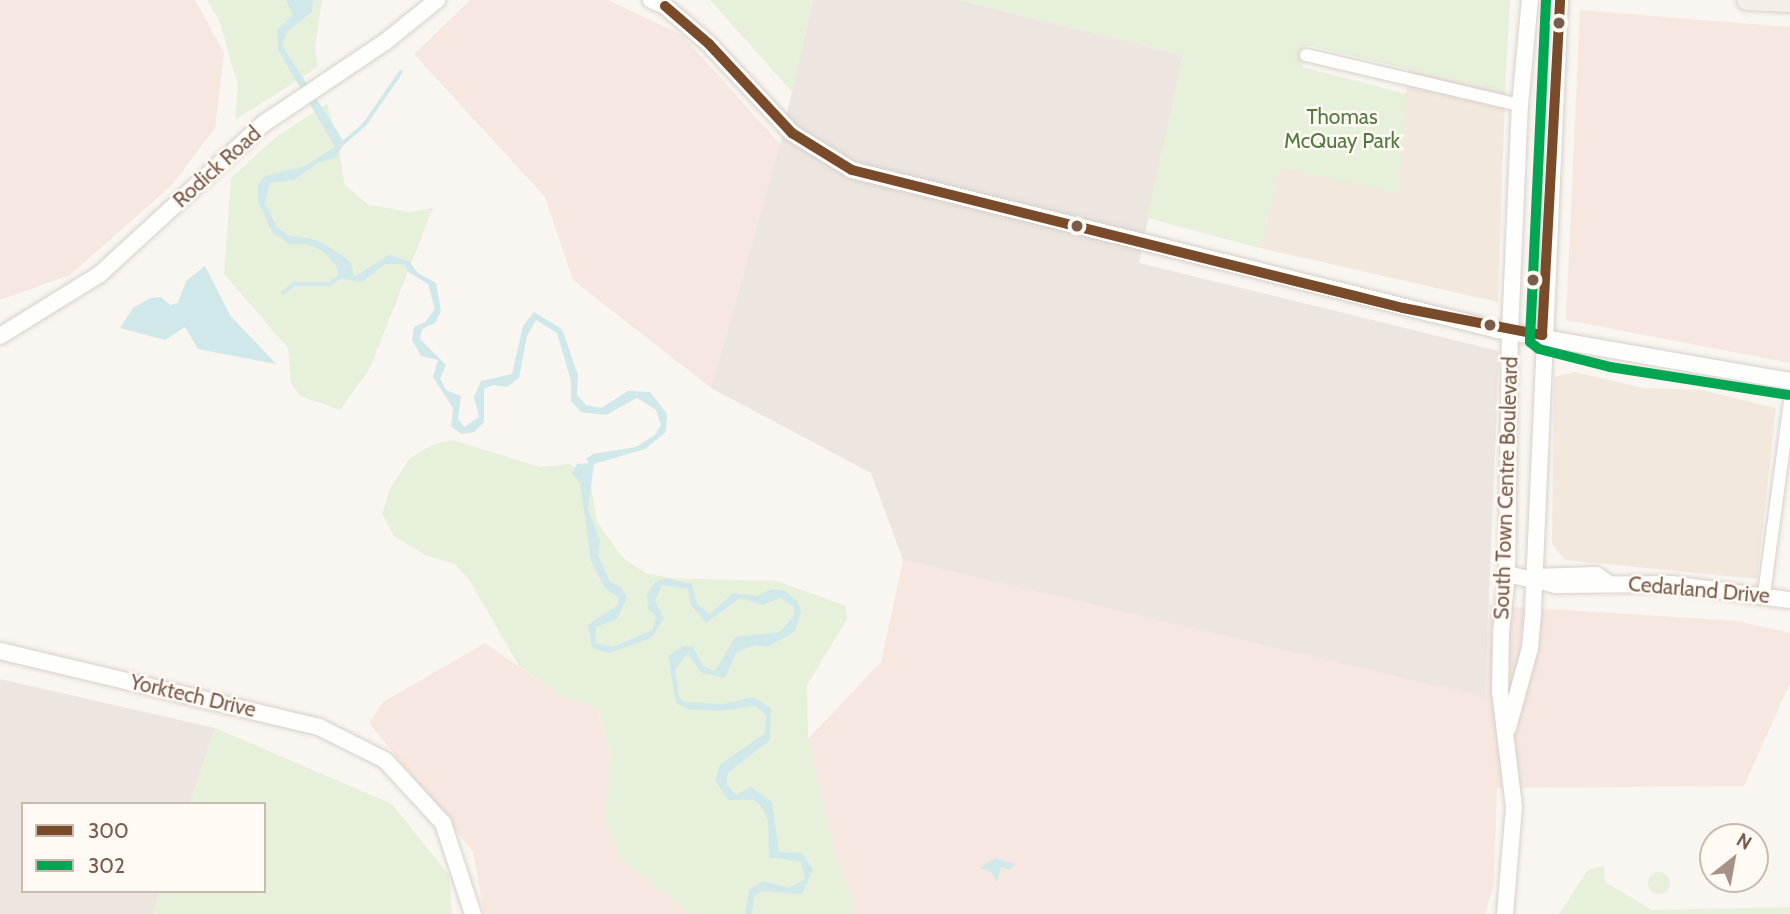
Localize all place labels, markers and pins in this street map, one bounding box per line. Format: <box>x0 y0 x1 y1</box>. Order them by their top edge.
unlabelled marker <box>1552 16 1566 30</box>
unlabelled marker <box>1070 219 1084 233</box>
unlabelled marker <box>1526 273 1540 287</box>
unlabelled marker <box>1483 318 1497 332</box>

